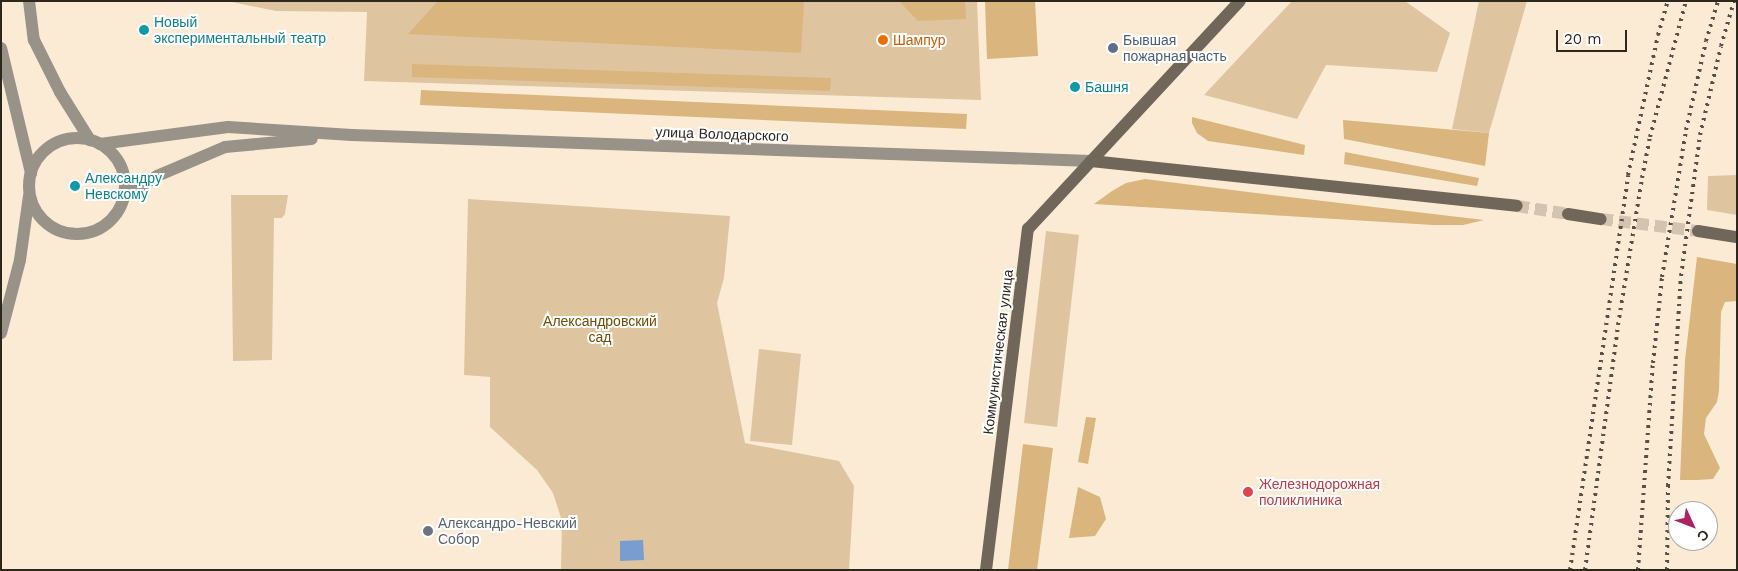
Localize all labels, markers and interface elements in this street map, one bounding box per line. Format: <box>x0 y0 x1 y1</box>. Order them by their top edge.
place label: Новый экспериментальный театр <box>154 14 326 46</box>
scale bar <box>1558 20 1629 52</box>
marker: Новый экспериментальный театр <box>138 24 150 36</box>
text: 20 m <box>1564 30 1602 48</box>
place label: Шампур <box>893 32 945 48</box>
place label: Бывшая пожарная часть <box>1123 32 1227 64</box>
marker: Шампур <box>877 34 889 46</box>
marker: Бывшая пожарная часть <box>1107 42 1119 54</box>
place label: Башня <box>1085 79 1129 95</box>
marker: Башня <box>1069 81 1081 93</box>
street label: улица Володарского <box>655 123 789 145</box>
place label: Александру Невскому <box>85 170 162 202</box>
marker: Александру Невскому <box>69 180 81 192</box>
street label: Коммунистическая улица <box>980 268 1016 436</box>
park label: Александровский сад <box>543 313 657 346</box>
place label: Железнодорожная поликлиника <box>1259 476 1380 508</box>
marker: Железнодорожная поликлиника <box>1241 485 1255 499</box>
north arrow <box>1668 501 1718 551</box>
place label: Александро-Невский Собор <box>438 515 577 548</box>
marker: Александро-Невский Собор <box>422 525 434 537</box>
text: С <box>1694 526 1713 545</box>

